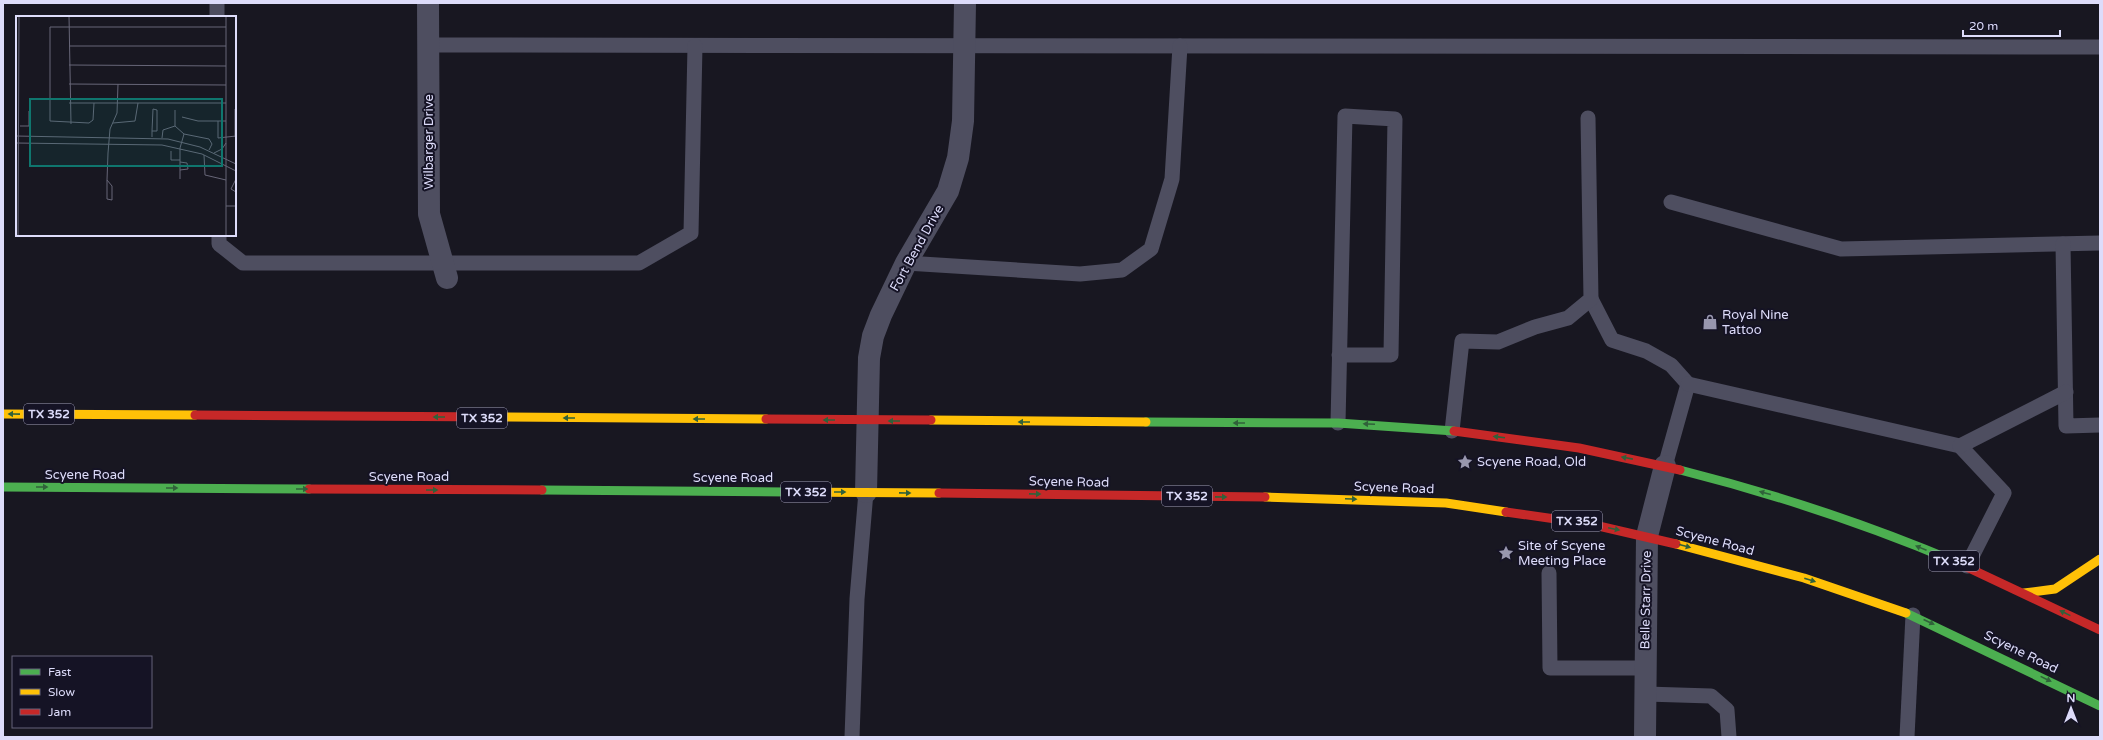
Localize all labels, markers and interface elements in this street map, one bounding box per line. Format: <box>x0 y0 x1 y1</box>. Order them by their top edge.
scale bar <box>1963 12 2060 38</box>
inset map <box>16 16 236 236</box>
text: 20 m <box>1969 19 1998 33</box>
street label: Wilbarger Drive <box>421 94 437 190</box>
street label: Fort Bend Drive <box>887 202 947 294</box>
place label: Royal Nine Tattoo <box>1722 307 1789 338</box>
shop icon: Royal Nine Tattoo <box>1701 313 1719 331</box>
road number: TX 352 <box>24 404 74 424</box>
road number: TX 352 <box>457 408 507 428</box>
one-way arrow <box>7 411 20 417</box>
one-way arrow <box>432 414 445 420</box>
one-way arrow <box>562 415 575 421</box>
one-way arrow <box>692 416 705 422</box>
one-way arrow <box>822 417 835 423</box>
one-way arrow <box>887 418 900 424</box>
one-way arrow <box>1017 419 1030 425</box>
one-way arrow <box>1232 420 1245 426</box>
one-way arrow <box>1363 421 1375 428</box>
one-way arrow <box>1493 433 1505 440</box>
place icon: Scyene Road, Old <box>1456 453 1474 471</box>
place label: Scyene Road, Old <box>1477 454 1586 470</box>
one-way arrow <box>1621 455 1633 461</box>
street label: Scyene Road <box>45 467 125 483</box>
street label: Scyene Road <box>369 469 449 485</box>
street label: Scyene Road <box>693 470 773 486</box>
street label: Scyene Road <box>1029 473 1109 491</box>
street label: Scyene Road <box>1353 479 1435 497</box>
road number: TX 352 <box>781 482 831 502</box>
one-way arrow <box>36 484 49 490</box>
one-way arrow <box>166 485 179 491</box>
one-way arrow <box>296 486 309 492</box>
road number: TX 352 <box>1162 486 1212 506</box>
one-way arrow <box>426 487 439 493</box>
one-way arrow <box>834 489 847 495</box>
one-way arrow <box>899 490 912 496</box>
one-way arrow <box>1758 490 1770 496</box>
one-way arrow <box>1029 491 1042 497</box>
one-way arrow <box>1215 494 1228 500</box>
one-way arrow <box>1345 496 1358 502</box>
road number: TX 352 <box>1552 511 1602 531</box>
street label: Scyene Road <box>1674 523 1756 559</box>
one-way arrow <box>1608 527 1620 533</box>
place label: Site of Scyene Meeting Place <box>1518 538 1606 569</box>
one-way arrow <box>1679 543 1691 549</box>
place icon: Site of Scyene Meeting Place <box>1497 544 1515 562</box>
one-way arrow <box>1915 544 1927 550</box>
street label: Belle Starr Drive <box>1637 550 1655 650</box>
road number: TX 352 <box>1929 551 1979 571</box>
one-way arrow <box>1805 577 1817 583</box>
one-way arrow <box>2060 610 2071 616</box>
one-way arrow <box>1923 619 1935 625</box>
street label: Scyene Road <box>1981 627 2061 677</box>
legend <box>12 656 152 728</box>
text: Fast <box>48 665 72 679</box>
one-way arrow <box>2040 676 2052 682</box>
text: Slow <box>48 685 75 699</box>
north arrow <box>2051 688 2091 728</box>
text: N <box>2067 692 2075 705</box>
text: Jam <box>48 705 71 719</box>

